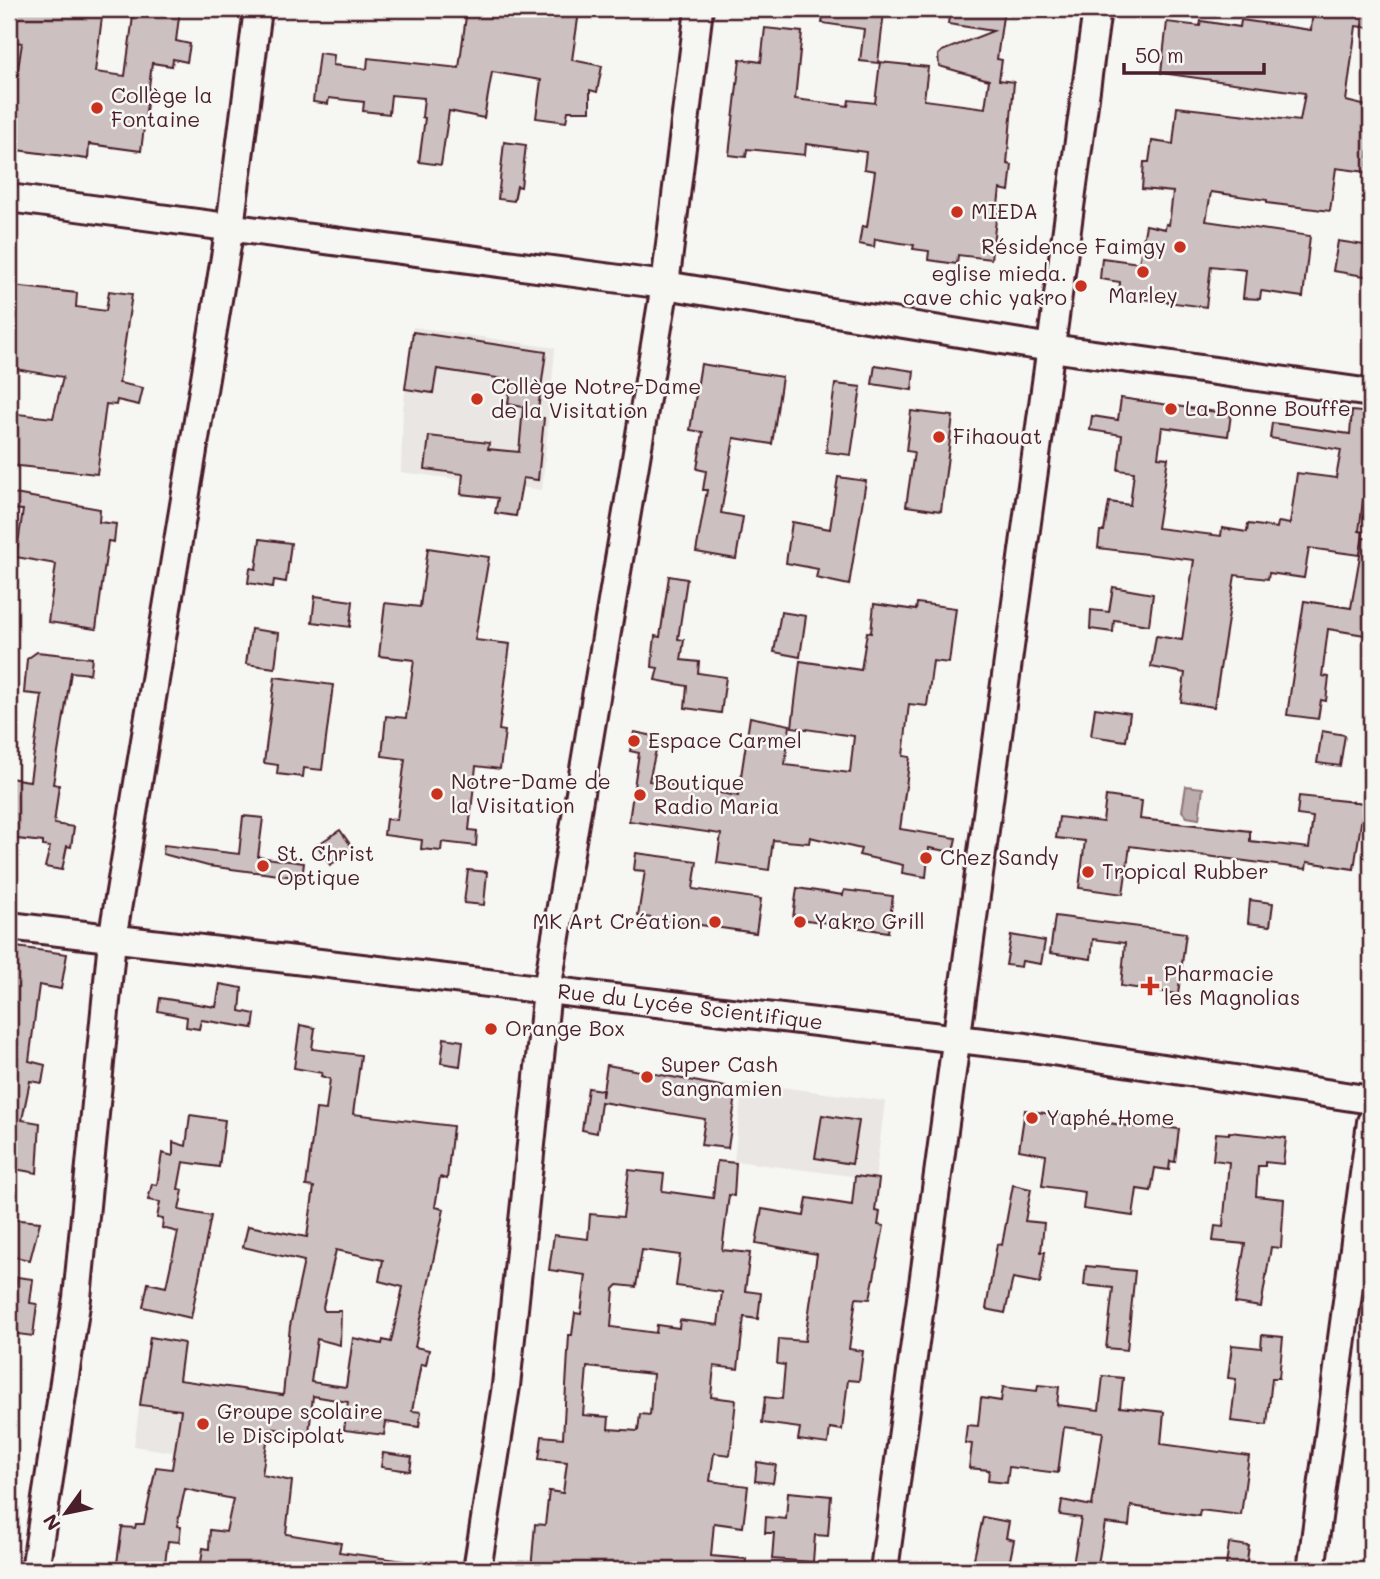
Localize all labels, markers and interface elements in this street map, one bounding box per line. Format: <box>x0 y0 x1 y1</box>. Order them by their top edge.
scale bar <box>1124 32 1264 76</box>
text: 50 m <box>1135 41 1184 68</box>
place label: Collège la Fontaine <box>111 81 213 132</box>
marker: Collège la Fontaine <box>89 100 105 116</box>
place label: MIEDA <box>971 197 1038 224</box>
marker: MIEDA <box>949 204 965 220</box>
place label: Résidence Faimgy <box>981 232 1166 259</box>
marker: Résidence Faimgy <box>1172 239 1188 255</box>
place label: eglise mieda. cave chic yakro <box>903 259 1067 310</box>
marker: Marley <box>1135 264 1151 280</box>
marker: eglise mieda. cave chic yakro <box>1073 278 1089 294</box>
place label: Marley <box>1108 281 1178 308</box>
place label: Collège Notre-Dame de la Visitation <box>491 372 701 423</box>
marker: Collège Notre-Dame de la Visitation <box>469 391 485 407</box>
place label: La Bonne Bouffe <box>1185 394 1351 421</box>
marker: La Bonne Bouffe <box>1163 401 1179 417</box>
place label: Fihaouat <box>953 422 1042 449</box>
marker: Fihaouat <box>931 429 947 445</box>
place label: Espace Carmel <box>648 726 802 753</box>
marker: Espace Carmel <box>626 733 642 749</box>
place label: Notre-Dame de la Visitation <box>451 767 611 818</box>
place label: Boutique Radio Maria <box>654 768 779 819</box>
marker: Notre-Dame de la Visitation <box>429 786 445 802</box>
marker: Boutique Radio Maria <box>632 787 648 803</box>
place label: St. Christ Optique <box>277 839 374 890</box>
place label: Chez Sandy <box>940 843 1059 870</box>
marker: Chez Sandy <box>918 850 934 866</box>
place label: Tropical Rubber <box>1102 857 1269 884</box>
marker: St. Christ Optique <box>255 858 271 874</box>
marker: Tropical Rubber <box>1080 864 1096 880</box>
place label: MK Art Création <box>532 907 701 934</box>
place label: Yakro Grill <box>814 907 925 934</box>
marker: MK Art Création <box>707 914 723 930</box>
marker: Yakro Grill <box>792 914 808 930</box>
place label: Pharmacie les Magnolias <box>1164 959 1300 1010</box>
street label: Rue du Lycée Scientifique <box>556 976 824 1035</box>
marker: Pharmacie les Magnolias <box>1142 978 1158 994</box>
place label: Orange Box <box>505 1014 625 1041</box>
marker: Orange Box <box>483 1021 499 1037</box>
place label: Super Cash Sangnamien <box>661 1050 782 1101</box>
marker: Super Cash Sangnamien <box>639 1069 655 1085</box>
place label: Yaphé Home <box>1046 1103 1175 1130</box>
marker: Yaphé Home <box>1024 1110 1040 1126</box>
place label: Groupe scolaire le Discipolat <box>217 1397 383 1448</box>
marker: Groupe scolaire le Discipolat <box>195 1416 211 1432</box>
north arrow <box>32 1478 102 1548</box>
text: N <box>37 1510 66 1535</box>

